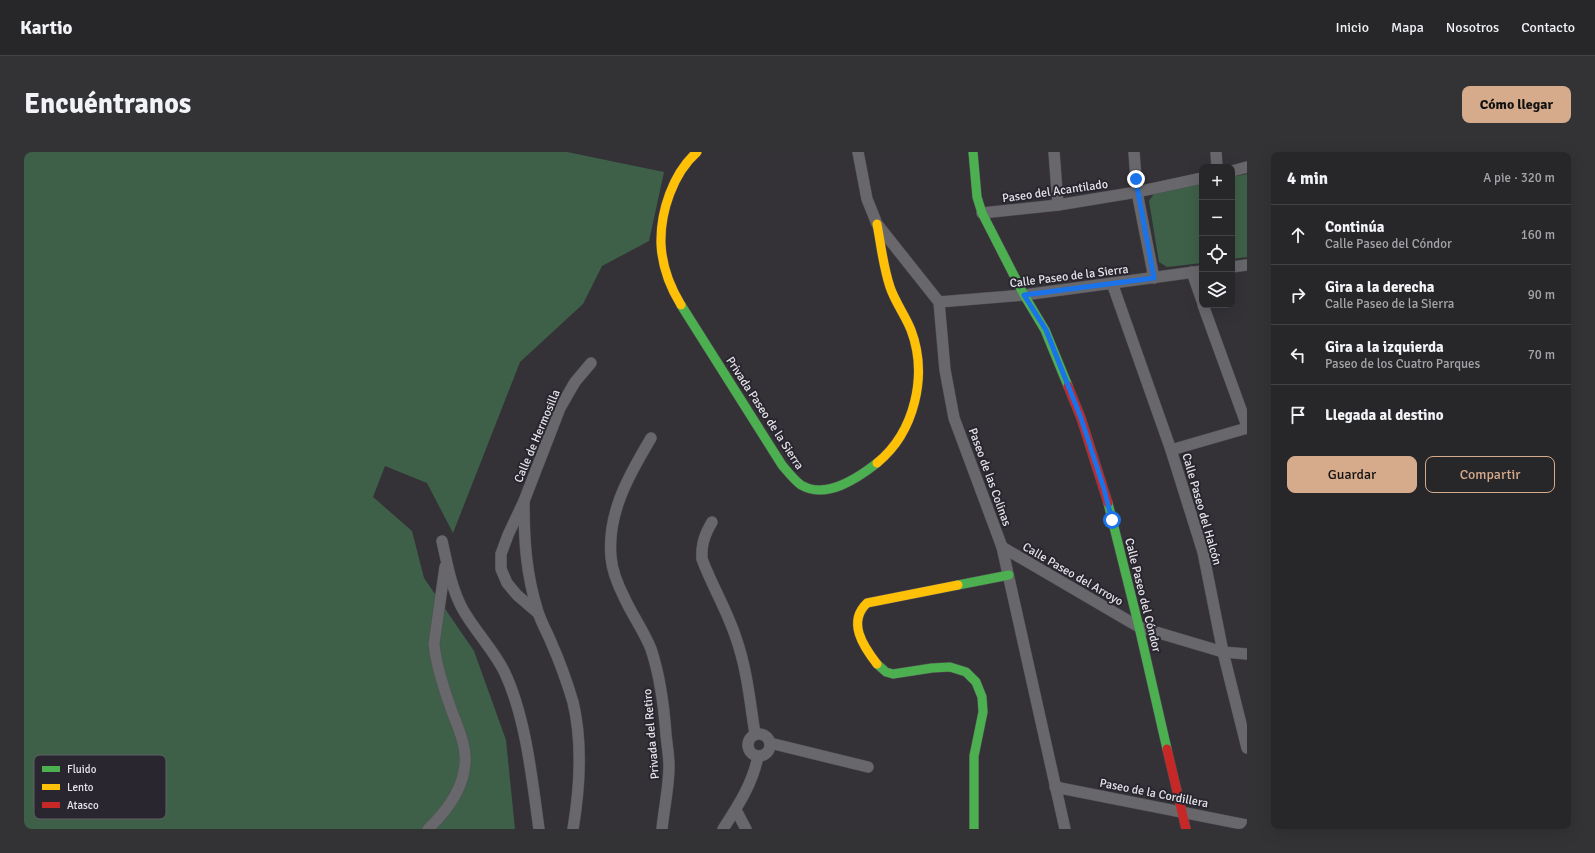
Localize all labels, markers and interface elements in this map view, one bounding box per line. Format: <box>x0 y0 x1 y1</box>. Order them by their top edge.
text: Kartio <box>20 16 73 40</box>
text: Inicio <box>1336 19 1369 36</box>
text: Mapa <box>1391 19 1424 36</box>
text: Nosotros <box>1446 19 1499 36</box>
text: Contacto <box>1521 19 1575 36</box>
button: Cómo llegar <box>1462 86 1571 123</box>
text: Encuéntranos <box>24 87 191 121</box>
map controls <box>1199 164 1235 308</box>
button: + <box>1199 164 1235 200</box>
text: 4 min <box>1287 168 1328 189</box>
route end <box>1127 170 1145 188</box>
text: A pie · 320 m <box>1483 170 1555 186</box>
street label: Paseo del Acantilado <box>1001 177 1109 206</box>
button: − <box>1199 200 1235 236</box>
text: Continúa <box>1325 218 1384 236</box>
icon: ahead <box>1287 224 1309 246</box>
text: 160 m <box>1521 227 1555 243</box>
button: locate <box>1199 236 1235 272</box>
text: Calle Paseo del Cóndor <box>1325 236 1452 252</box>
street label: Calle Paseo de la Sierra <box>1009 262 1129 291</box>
button: layers <box>1199 272 1235 308</box>
text: Gira a la derecha <box>1325 278 1435 296</box>
icon: right <box>1287 284 1309 306</box>
text: 90 m <box>1528 287 1555 303</box>
text: Calle Paseo de la Sierra <box>1325 296 1454 312</box>
text: Gira a la izquierda <box>1325 338 1444 356</box>
icon: left <box>1287 344 1309 366</box>
text: 70 m <box>1528 347 1555 363</box>
street label: Privada Paseo de la Sierra <box>722 354 807 473</box>
text: Paseo de los Cuatro Parques <box>1325 356 1480 372</box>
street label: Calle de Hermosilla <box>511 387 564 485</box>
icon: arrive <box>1287 404 1309 426</box>
text: Llegada al destino <box>1325 406 1444 424</box>
street label: Paseo de las Colinas <box>965 426 1014 528</box>
street label: Calle Paseo del Halcón <box>1178 451 1225 567</box>
button: Guardar <box>1287 456 1417 493</box>
button: Compartir <box>1425 456 1555 493</box>
route start <box>1103 511 1121 529</box>
street label: Calle Paseo del Cóndor <box>1121 537 1164 654</box>
street label: Calle Paseo del Arroyo <box>1020 540 1126 609</box>
street label: Privada del Retiro <box>640 688 663 780</box>
legend <box>34 755 166 819</box>
text: Fluido <box>67 763 97 776</box>
street label: Paseo de la Cordillera <box>1098 776 1210 811</box>
text: Lento <box>67 781 94 794</box>
text: Atasco <box>67 799 99 812</box>

